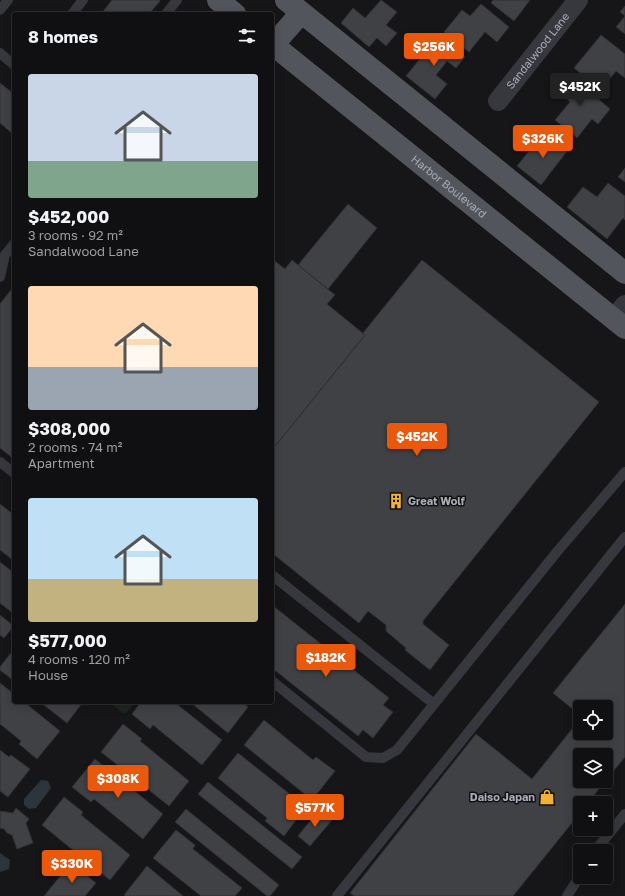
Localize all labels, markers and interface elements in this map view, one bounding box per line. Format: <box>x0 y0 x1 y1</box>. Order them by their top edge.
street label: Sandalwood Lane <box>503 10 572 91</box>
icon: filters <box>236 25 258 47</box>
text: 8 homes <box>28 26 98 47</box>
pin: $256K <box>406 33 462 67</box>
text: $256K <box>413 38 455 54</box>
pin: $452K <box>552 73 608 107</box>
text: $452K <box>559 78 601 94</box>
icon: home <box>107 100 179 172</box>
pin: $326K <box>515 125 571 159</box>
text: $326K <box>522 130 564 146</box>
street label: Harbor Boulevard <box>409 152 489 220</box>
text: $452,000 <box>28 206 109 227</box>
text: 3 rooms · 92 m² <box>28 227 123 243</box>
text: Sandalwood Lane <box>28 243 139 259</box>
icon: home <box>107 312 179 384</box>
text: $308,000 <box>28 418 110 439</box>
pin: $452K <box>389 423 445 457</box>
text: $452K <box>396 428 438 444</box>
text: 2 rooms · 74 m² <box>28 439 122 455</box>
text: Apartment <box>28 455 95 471</box>
building icon: Great Wolf <box>387 492 405 510</box>
place label: Great Wolf <box>408 494 465 507</box>
icon: home <box>107 524 179 596</box>
text: $577,000 <box>28 630 107 651</box>
pin: $182K <box>298 644 354 678</box>
text: $182K <box>305 649 347 665</box>
text: 4 rooms · 120 m² <box>28 651 130 667</box>
text: House <box>28 667 68 683</box>
map controls <box>573 700 613 884</box>
button: locate <box>573 700 613 740</box>
button: layers <box>573 748 613 788</box>
pin: $308K <box>90 765 146 799</box>
text: $308K <box>97 770 139 786</box>
shop icon: Daiso Japan <box>538 788 556 806</box>
place label: Daiso Japan <box>470 790 535 803</box>
pin: $577K <box>287 794 343 828</box>
button: + <box>573 796 613 836</box>
text: $577K <box>295 799 335 815</box>
button: − <box>573 844 613 884</box>
pin: $330K <box>44 850 100 884</box>
text: $330K <box>51 855 93 871</box>

